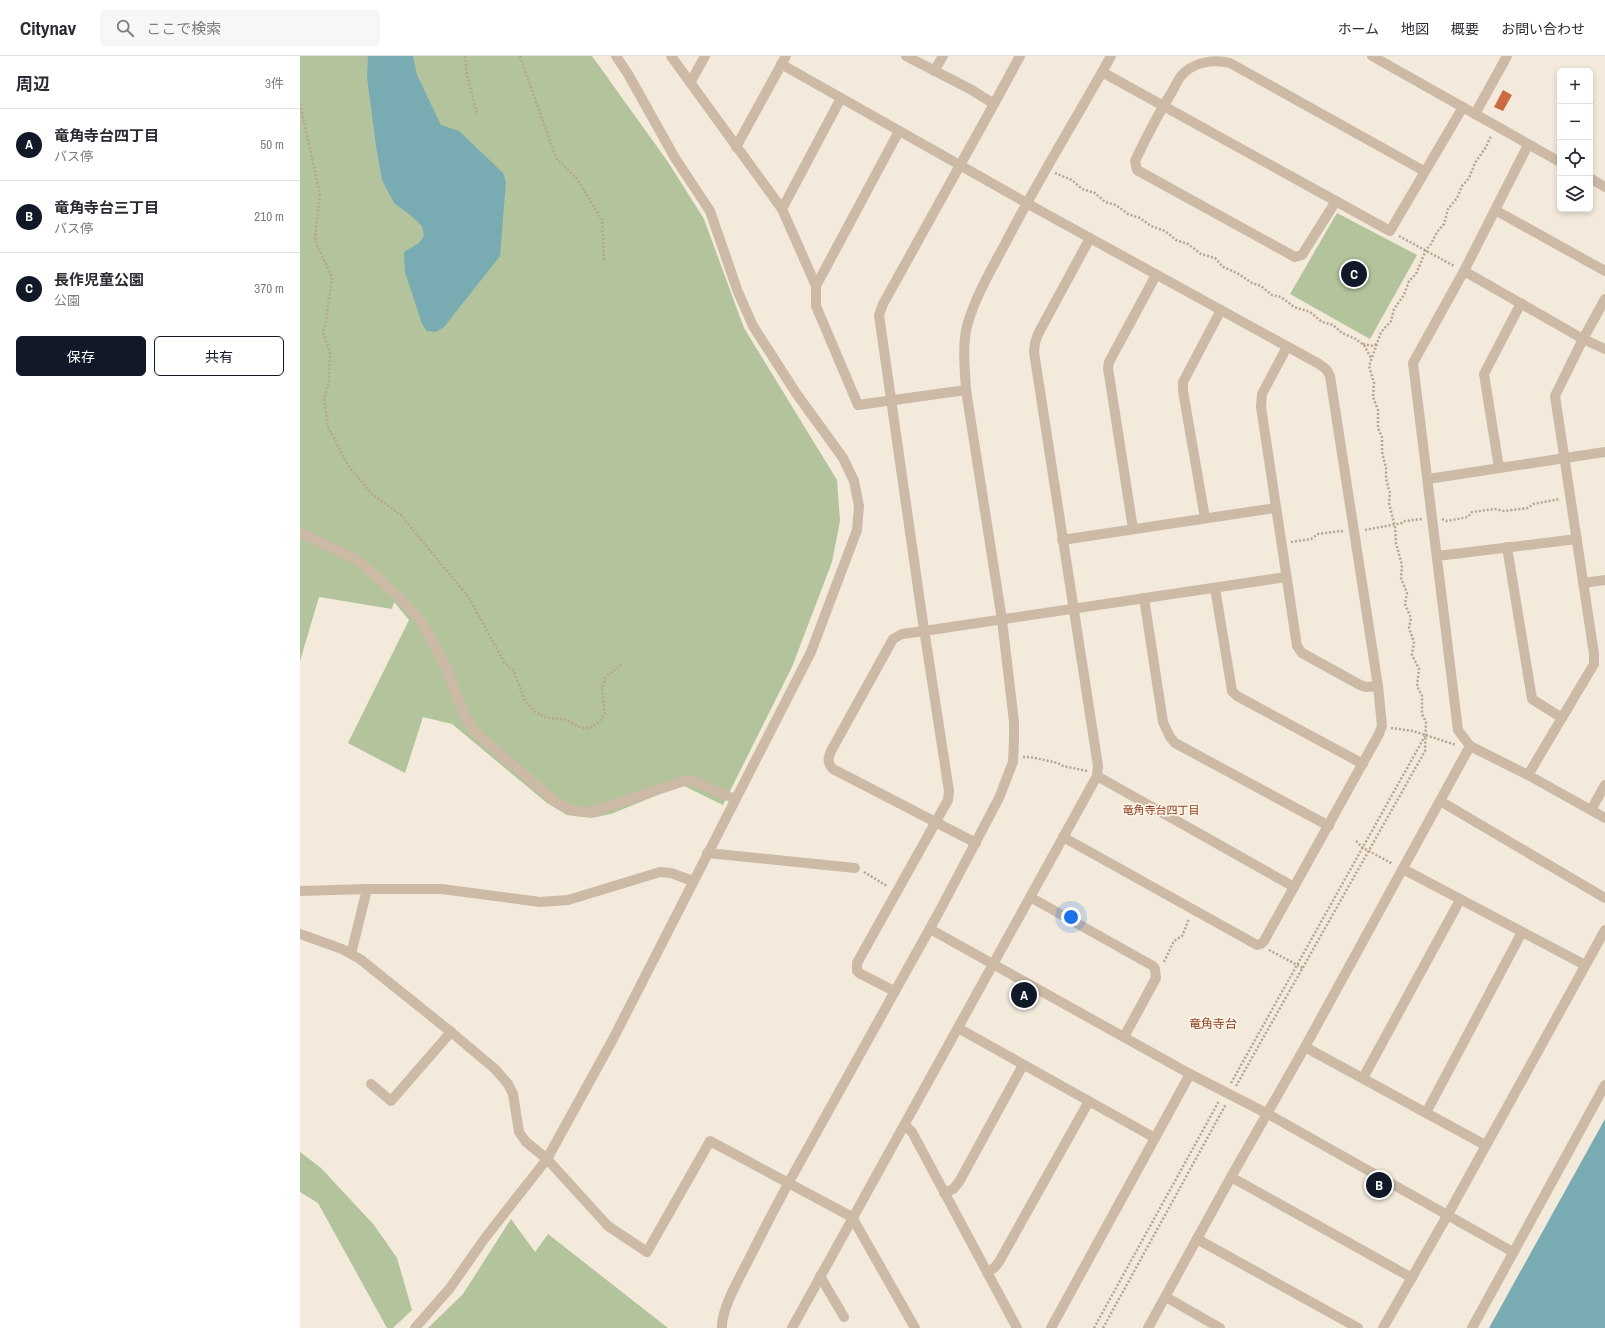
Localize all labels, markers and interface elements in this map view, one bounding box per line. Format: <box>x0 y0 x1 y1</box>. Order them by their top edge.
search box <box>100 10 380 46</box>
text: Citynav <box>20 15 76 41</box>
icon: search <box>114 17 136 39</box>
text: ここで検索 <box>146 18 221 39</box>
text: ホーム <box>1337 20 1379 38</box>
text: 地図 <box>1401 20 1429 38</box>
text: 概要 <box>1451 20 1479 38</box>
text: お問い合わせ <box>1501 20 1585 38</box>
map controls <box>1557 68 1593 212</box>
button: + <box>1557 68 1593 104</box>
text: 周辺 <box>16 72 50 95</box>
text: 3件 <box>265 75 284 92</box>
button: − <box>1557 104 1593 140</box>
text: 竜角寺台四丁目 <box>54 125 159 146</box>
text: A <box>25 136 33 153</box>
text: 50 m <box>260 136 284 153</box>
button: locate <box>1557 140 1593 176</box>
text: バス停 <box>54 148 93 165</box>
button: layers <box>1557 176 1593 212</box>
text: 竜角寺台三丁目 <box>54 197 159 218</box>
text: B <box>25 208 33 225</box>
text: 210 m <box>254 208 284 225</box>
text: バス停 <box>54 220 93 237</box>
pin: C <box>1341 259 1367 289</box>
text: 長作児童公園 <box>54 269 144 290</box>
text: C <box>25 280 33 297</box>
text: 370 m <box>254 280 284 297</box>
text: 公園 <box>54 292 80 309</box>
button: 保存 <box>16 336 146 376</box>
button: 共有 <box>154 336 284 376</box>
district label: 竜角寺台四丁目 <box>1123 803 1200 817</box>
your location <box>1061 907 1081 927</box>
pin: A <box>1011 980 1037 1010</box>
district label: 竜角寺台 <box>1189 1016 1237 1032</box>
pin: B <box>1366 1170 1392 1200</box>

